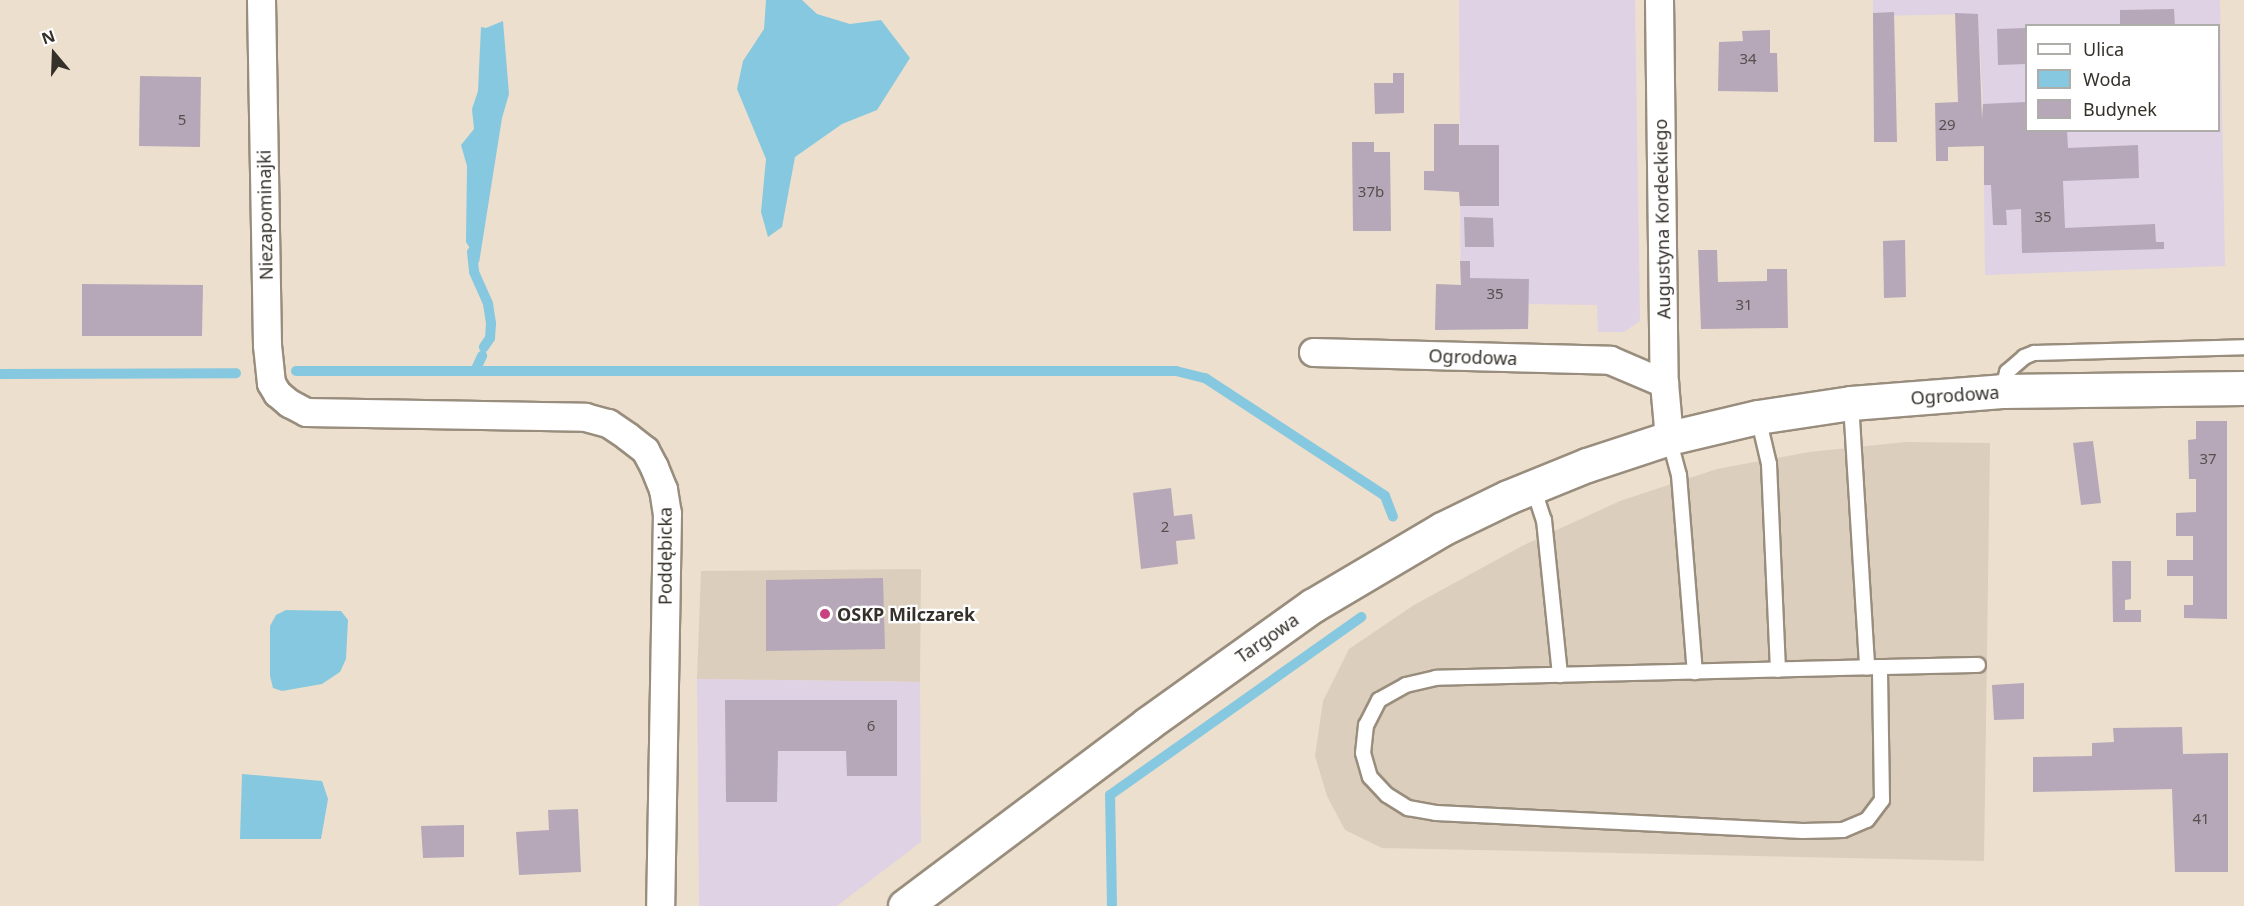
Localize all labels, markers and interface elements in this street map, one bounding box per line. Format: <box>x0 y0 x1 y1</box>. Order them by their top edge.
north arrow <box>24 24 84 84</box>
text: N <box>38 24 58 50</box>
legend <box>2025 24 2220 132</box>
text: Ulica <box>2083 37 2124 61</box>
house number: 34 <box>1739 50 1757 68</box>
text: Woda <box>2083 67 2131 91</box>
text: Budynek <box>2083 97 2157 121</box>
house number: 5 <box>178 111 186 129</box>
house number: 29 <box>1938 116 1956 134</box>
street label: Augustyna Kordeckiego <box>1649 119 1675 319</box>
street label: Niezapominajki <box>253 150 277 280</box>
house number: 37b <box>1358 183 1384 201</box>
house number: 35 <box>2034 208 2052 226</box>
house number: 35 <box>1486 285 1504 303</box>
house number: 31 <box>1735 296 1753 314</box>
street label: Ogrodowa <box>1428 345 1518 369</box>
street label: Ogrodowa <box>1910 381 2000 409</box>
house number: 37 <box>2199 450 2217 468</box>
street label: Poddębicka <box>654 507 676 605</box>
house number: 2 <box>1161 518 1169 536</box>
place label: OSKP Milczarek <box>837 603 975 625</box>
marker: OSKP Milczarek <box>818 607 832 621</box>
street label: Targowa <box>1231 609 1303 667</box>
house number: 6 <box>867 717 875 735</box>
house number: 41 <box>2192 810 2210 828</box>

